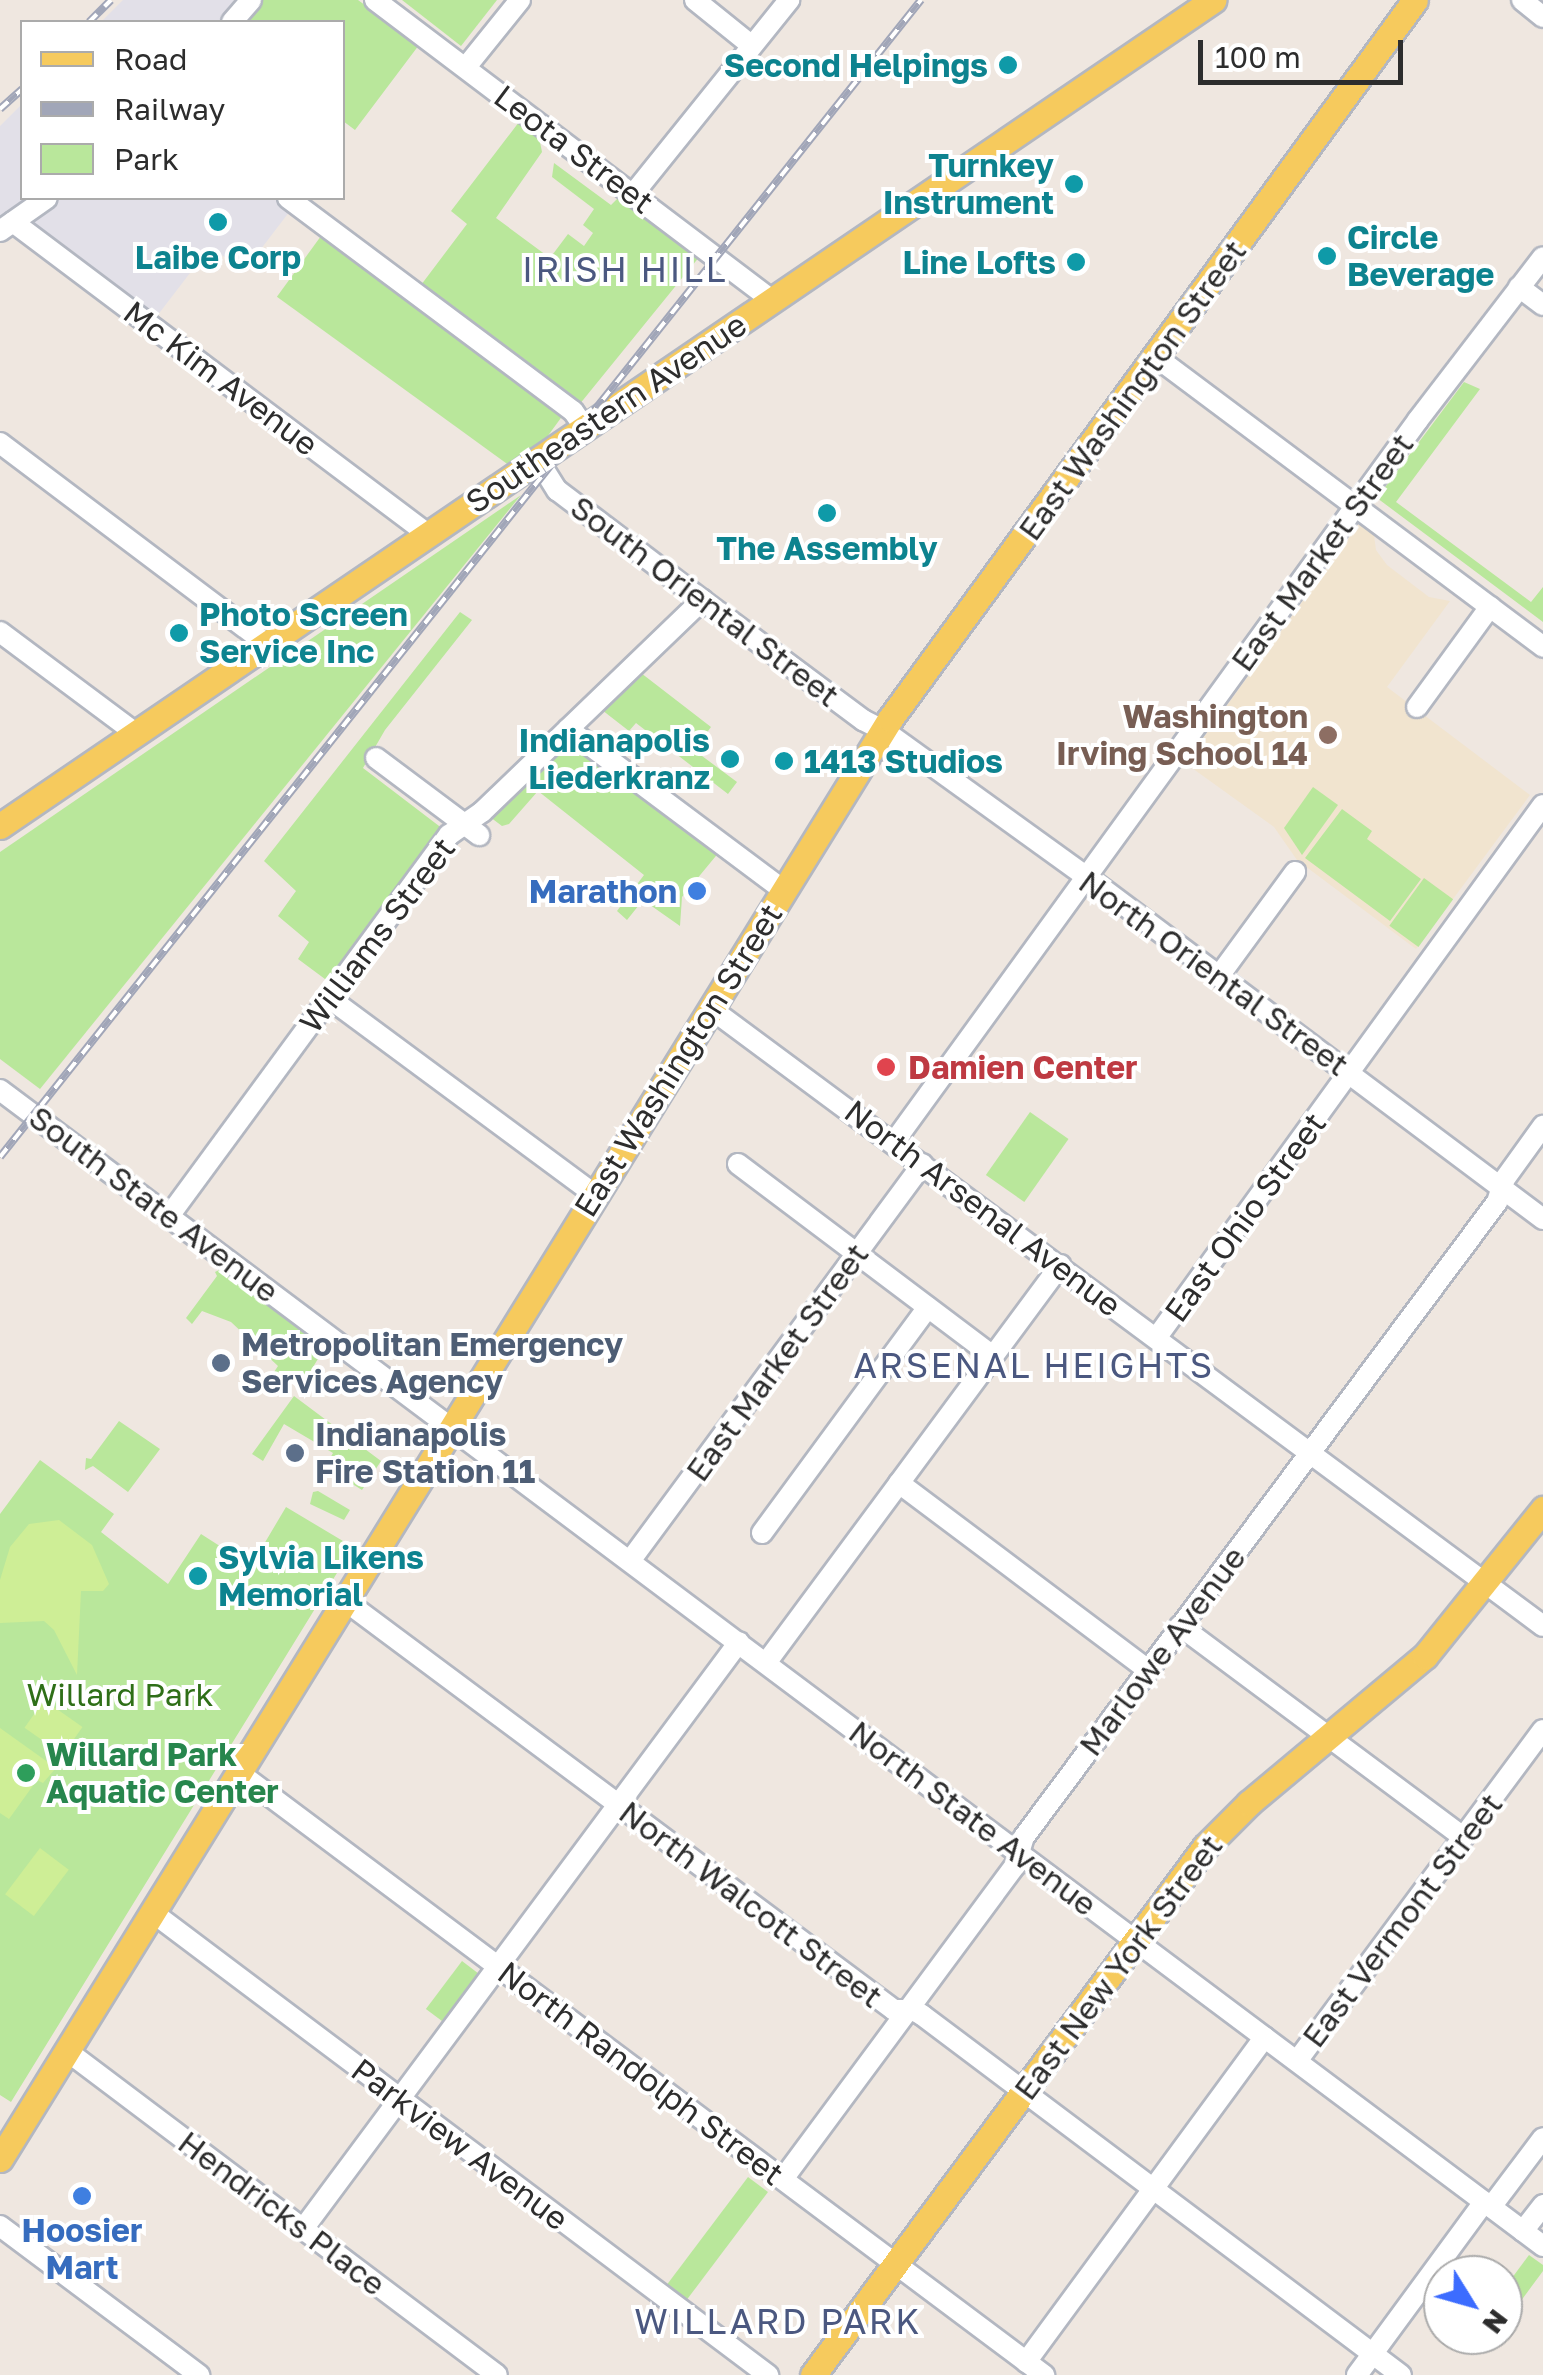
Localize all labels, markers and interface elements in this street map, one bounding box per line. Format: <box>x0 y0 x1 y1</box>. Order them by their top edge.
legend <box>20 20 345 200</box>
scale bar <box>1203 20 1408 82</box>
text: 100 m <box>1215 39 1301 75</box>
text: Road <box>114 41 188 77</box>
place label: Second Helpings <box>724 46 988 84</box>
marker: Second Helpings <box>997 54 1019 76</box>
street label: Leota Street <box>487 77 661 221</box>
text: Railway <box>114 91 225 127</box>
text: Park <box>114 141 179 177</box>
place label: Turnkey Instrument <box>883 147 1054 222</box>
marker: Turnkey Instrument <box>1063 173 1085 195</box>
marker: Laibe Corp <box>207 211 229 233</box>
place label: Circle Beverage <box>1347 219 1494 294</box>
street label: East Washington Street <box>1010 232 1254 548</box>
place label: Laibe Corp <box>135 238 301 276</box>
place label: Line Lofts <box>902 243 1056 281</box>
marker: Circle Beverage <box>1316 245 1338 267</box>
district label: IRISH HILL <box>522 248 728 290</box>
marker: Line Lofts <box>1065 251 1087 273</box>
street label: Mc Kim Avenue <box>116 293 326 463</box>
street label: Southeastern Avenue <box>459 305 753 521</box>
street label: East Market Street <box>1223 426 1421 678</box>
street label: South Oriental Street <box>563 488 847 714</box>
marker: The Assembly <box>816 502 838 524</box>
place label: The Assembly <box>716 529 938 567</box>
place label: Photo Screen Service Inc <box>199 596 408 671</box>
marker: Photo Screen Service Inc <box>168 622 190 644</box>
place label: Washington Irving School 14 <box>1056 698 1308 773</box>
place label: Indianapolis Liederkranz <box>519 722 710 797</box>
marker: Washington Irving School 14 <box>1317 724 1339 746</box>
place label: 1413 Studios <box>804 742 1003 780</box>
marker: Indianapolis Liederkranz <box>719 748 741 770</box>
marker: 1413 Studios <box>773 750 795 772</box>
street label: Williams Street <box>291 830 463 1040</box>
street label: North Oriental Street <box>1072 862 1356 1084</box>
place label: Marathon <box>529 872 677 910</box>
marker: Marathon <box>686 880 708 902</box>
street label: East Washington Street <box>566 897 790 1223</box>
place label: Damien Center <box>908 1048 1138 1086</box>
marker: Damien Center <box>873 1054 899 1080</box>
street label: North Arsenal Avenue <box>837 1092 1129 1324</box>
street label: South State Avenue <box>22 1098 286 1310</box>
street label: East Ohio Street <box>1156 1105 1334 1329</box>
street label: East Market Street <box>678 1236 876 1488</box>
place label: Metropolitan Emergency Services Agency <box>241 1326 623 1401</box>
district label: ARSENAL HEIGHTS <box>853 1344 1215 1386</box>
marker: Metropolitan Emergency Services Agency <box>210 1352 232 1374</box>
place label: Indianapolis Fire Station 11 <box>315 1416 535 1491</box>
marker: Indianapolis Fire Station 11 <box>284 1442 306 1464</box>
place label: Sylvia Likens Memorial <box>218 1539 424 1614</box>
street label: Marlowe Avenue <box>1071 1539 1253 1763</box>
marker: Sylvia Likens Memorial <box>187 1565 209 1587</box>
park label: Willard Park <box>27 1675 213 1713</box>
street label: North State Avenue <box>842 1712 1104 1924</box>
place label: Willard Park Aquatic Center <box>46 1736 279 1811</box>
marker: Willard Park Aquatic Center <box>15 1762 37 1784</box>
street label: East Vermont Street <box>1294 1785 1510 2055</box>
street label: North Walcott Street <box>612 1793 890 2015</box>
street label: East New York Street <box>1006 1827 1230 2107</box>
street label: North Randolph Street <box>491 1953 791 2193</box>
street label: Parkview Avenue <box>344 2050 576 2238</box>
street label: Hendricks Place <box>171 2123 393 2303</box>
marker: Hoosier Mart <box>71 2185 93 2207</box>
place label: Hoosier Mart <box>22 2212 142 2287</box>
north arrow <box>1423 2255 1523 2355</box>
district label: WILLARD PARK <box>634 2300 922 2342</box>
text: N <box>1476 2304 1515 2341</box>

